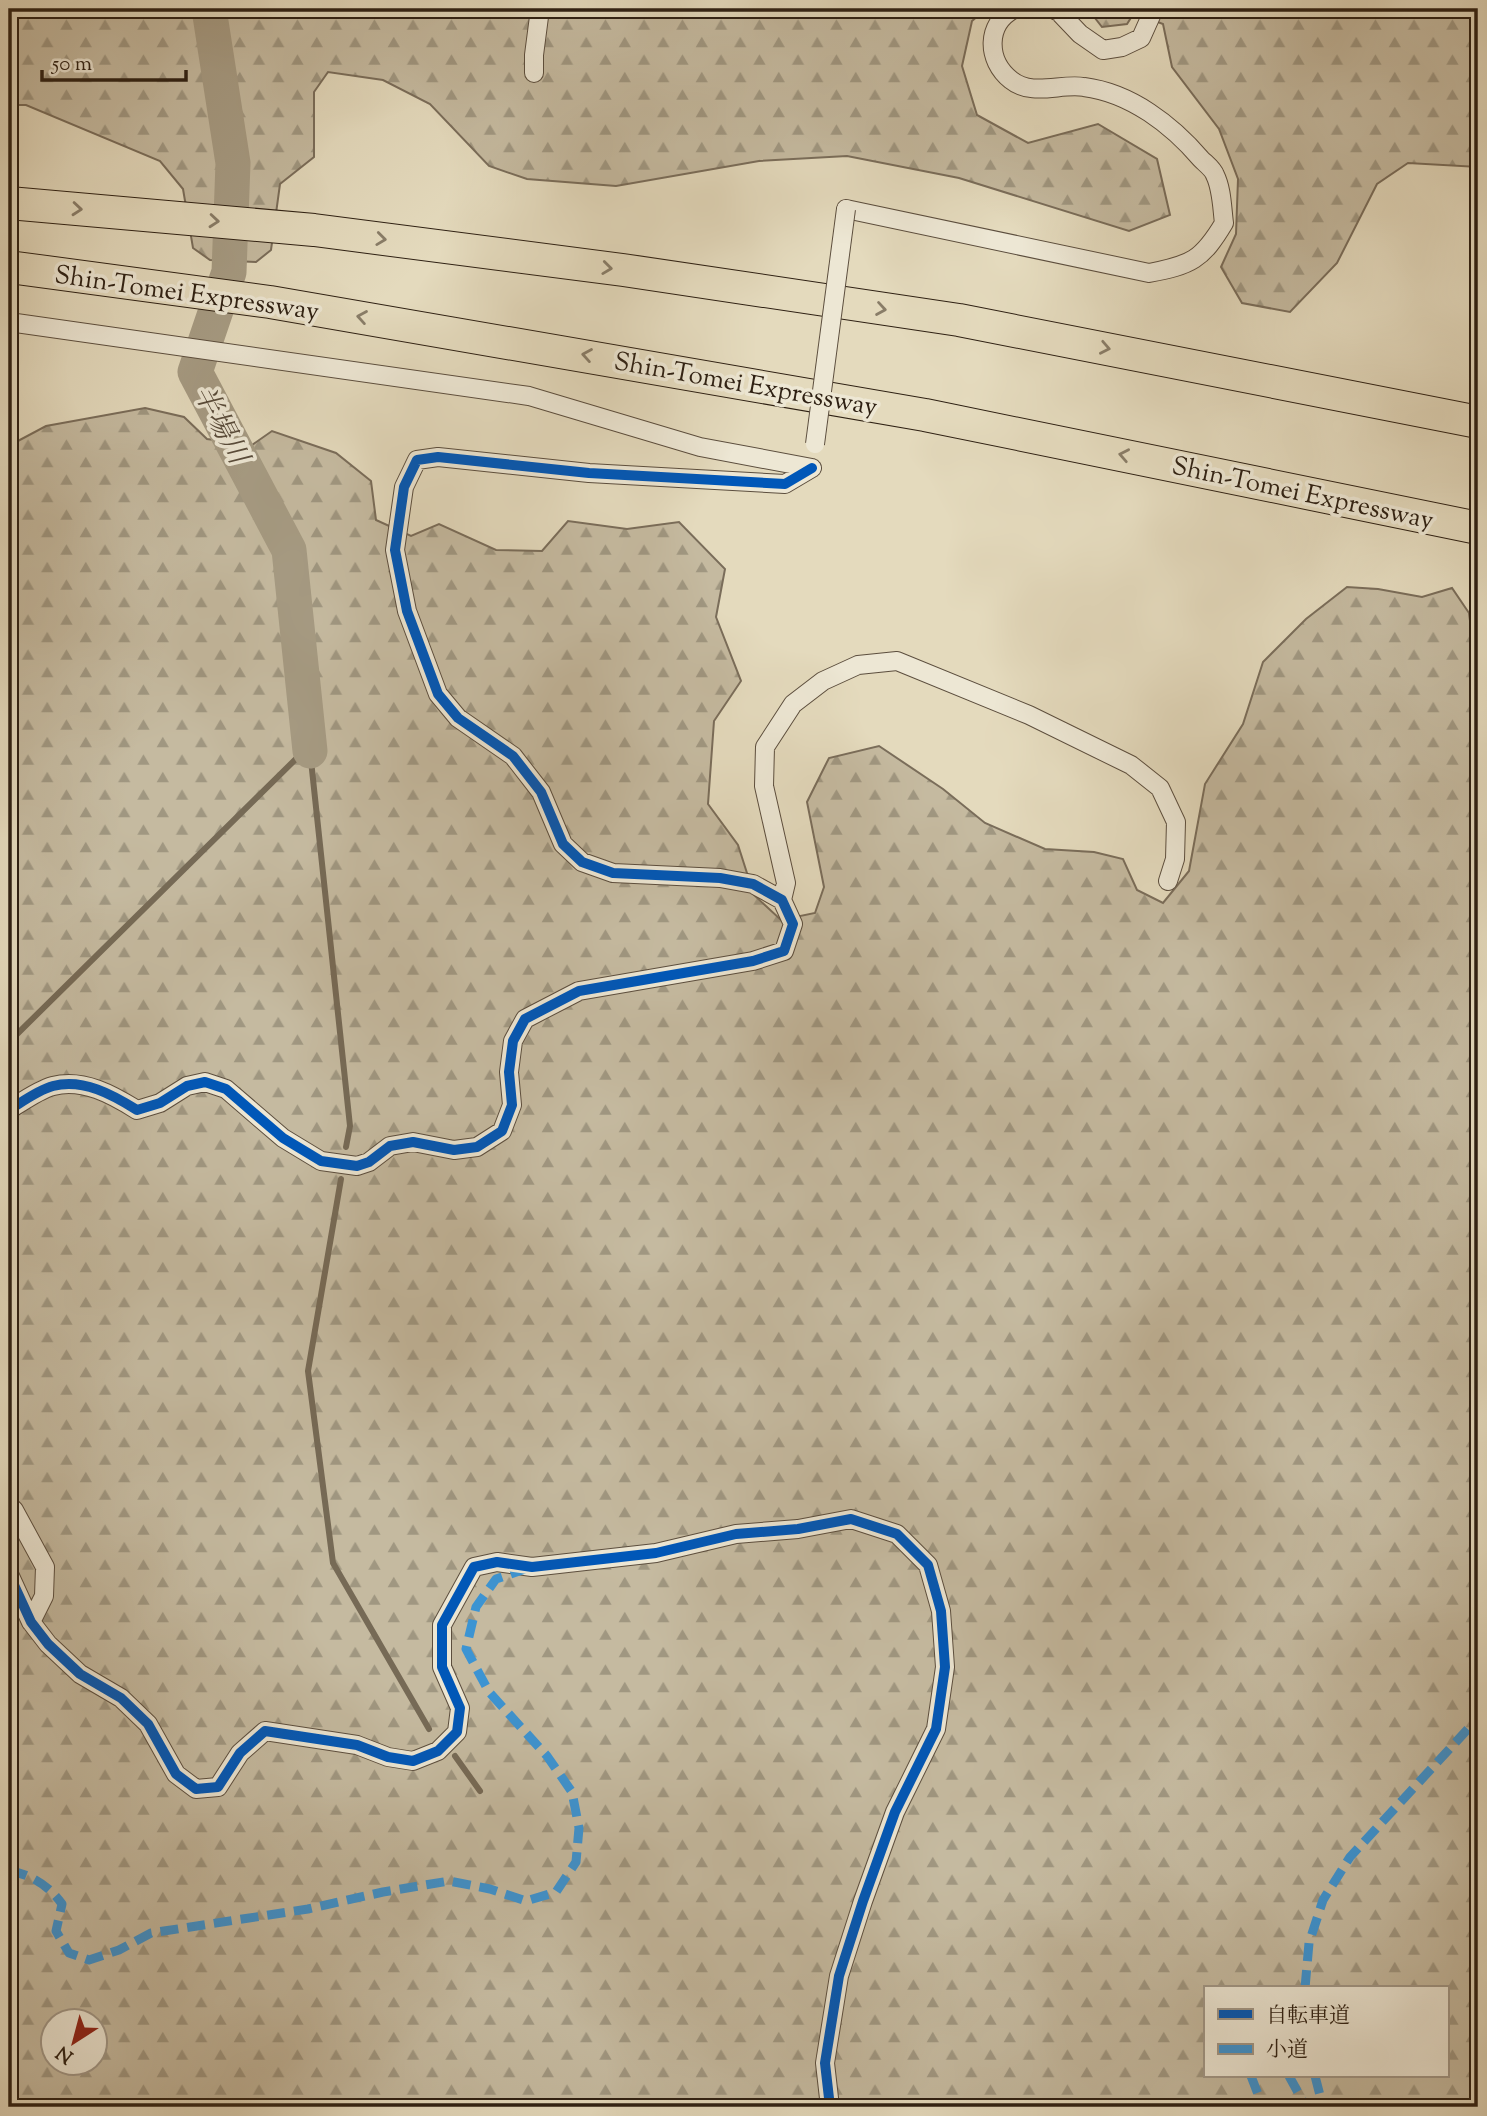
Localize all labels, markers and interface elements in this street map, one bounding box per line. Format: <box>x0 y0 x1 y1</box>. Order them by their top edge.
scale bar <box>42 38 186 82</box>
text: 50 m <box>51 50 92 80</box>
one-way arrow <box>72 201 83 216</box>
one-way arrow <box>208 214 220 229</box>
one-way arrow <box>376 232 387 247</box>
street label: Shin-Tomei Expressway <box>52 258 321 331</box>
one-way arrow <box>601 260 613 275</box>
one-way arrow <box>875 301 886 316</box>
one-way arrow <box>356 311 368 326</box>
one-way arrow <box>1099 340 1111 355</box>
street label: Shin-Tomei Expressway <box>611 344 880 427</box>
one-way arrow <box>581 348 593 363</box>
water label: 半場川 <box>182 379 258 475</box>
one-way arrow <box>1118 448 1130 463</box>
street label: Shin-Tomei Expressway <box>1168 449 1437 540</box>
legend <box>1204 1986 1448 2078</box>
text: 自転車道 <box>1266 2002 1350 2032</box>
north arrow <box>38 2008 108 2078</box>
text: 小道 <box>1266 2036 1308 2066</box>
text: N <box>51 2038 80 2069</box>

